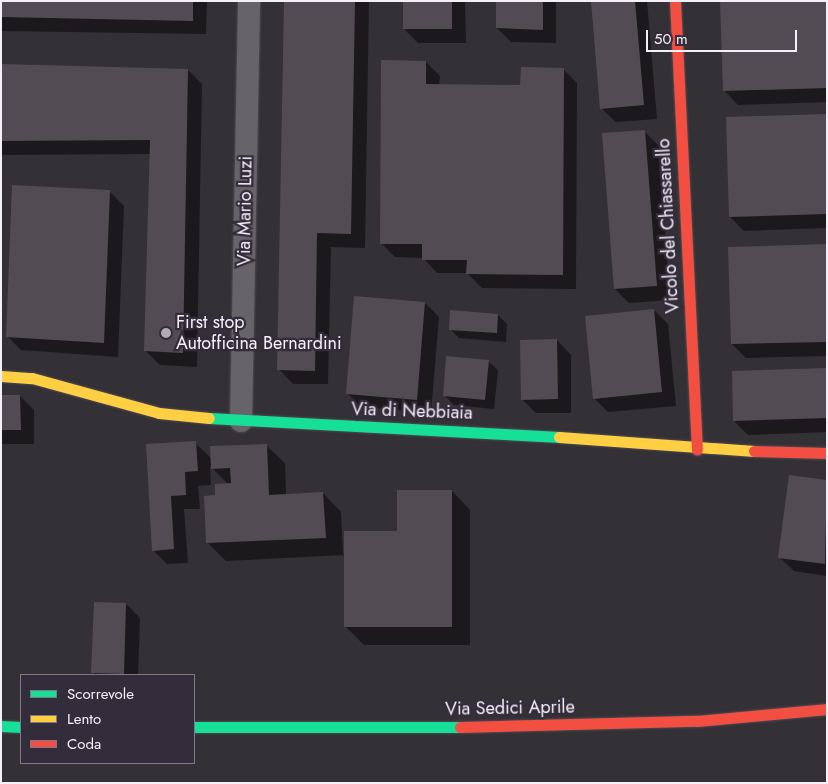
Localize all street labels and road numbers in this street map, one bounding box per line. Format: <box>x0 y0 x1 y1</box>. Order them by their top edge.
street label: Vicolo del Chiassarello <box>653 138 683 314</box>
street label: Via Mario Luzi <box>233 156 257 266</box>
street label: Via di Nebbiaia <box>351 398 473 424</box>
street label: Via Sedici Aprile <box>445 696 575 720</box>

